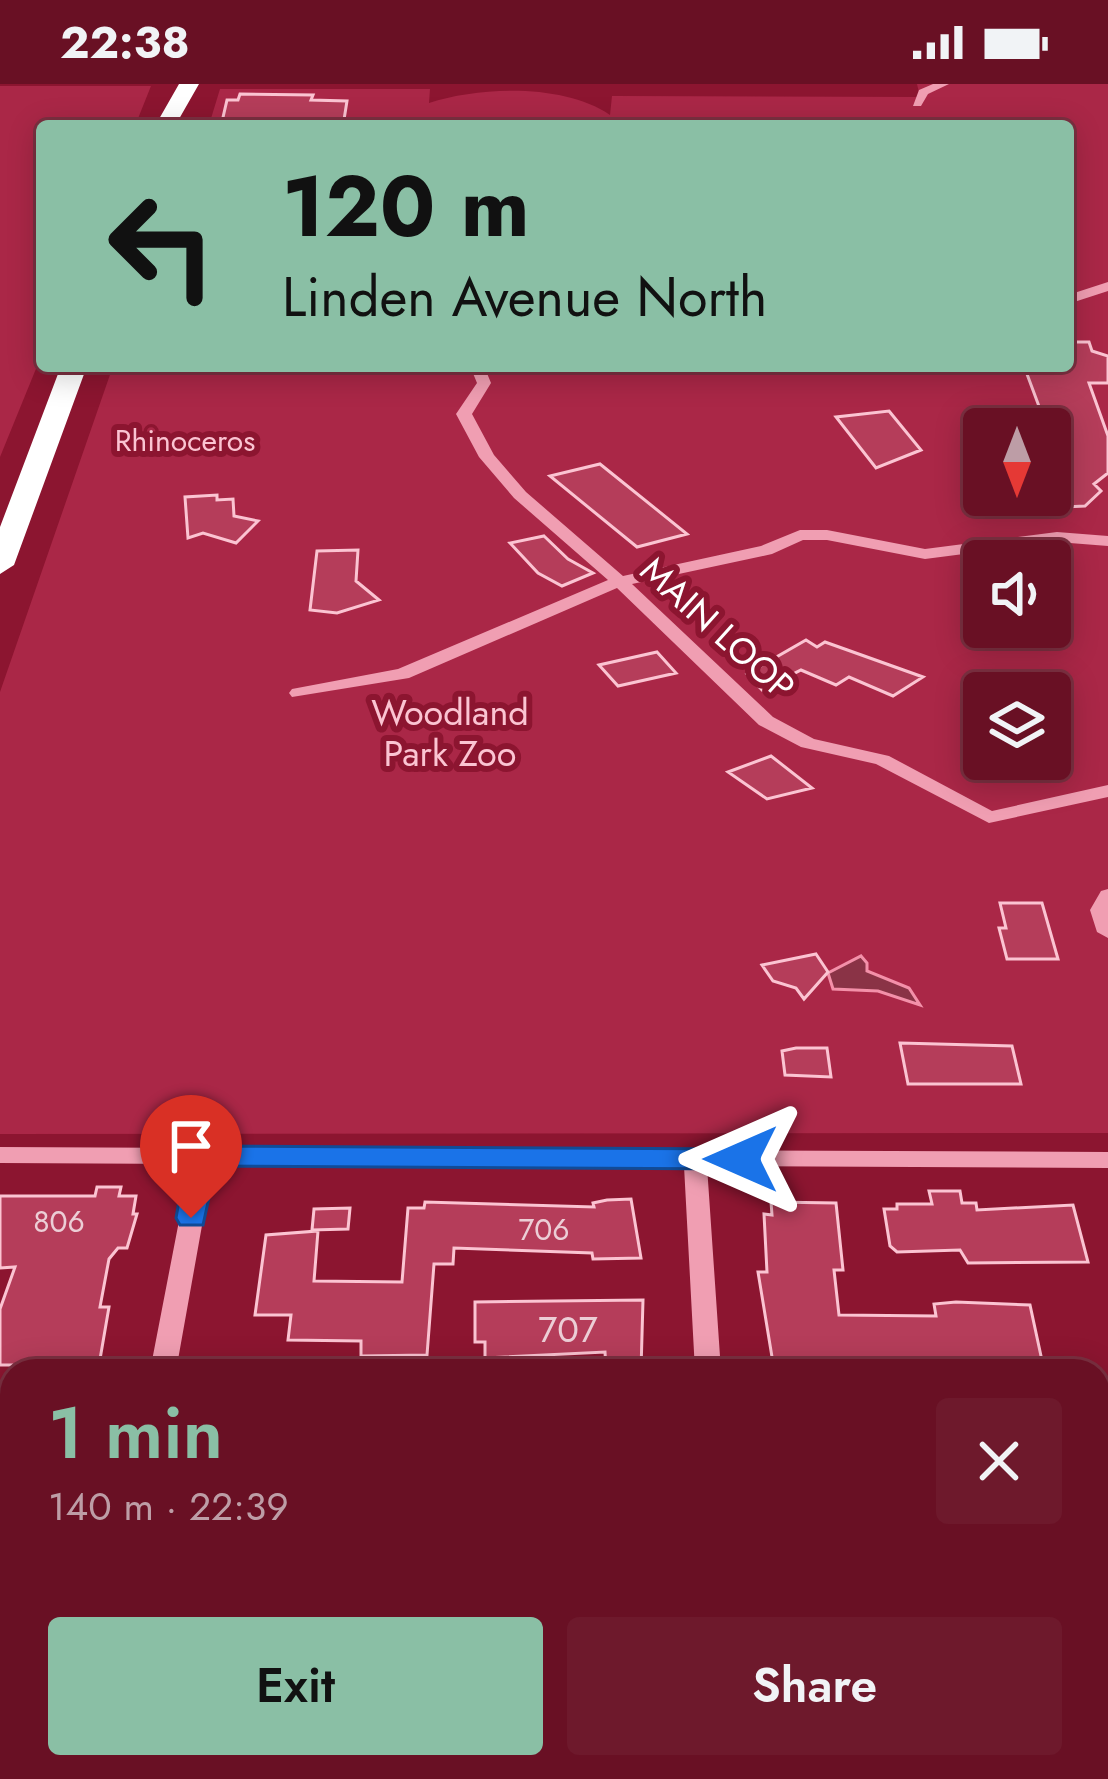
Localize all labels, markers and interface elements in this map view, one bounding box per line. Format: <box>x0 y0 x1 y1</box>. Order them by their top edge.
text: 22:38 <box>60 10 190 75</box>
text: 120 m <box>282 146 530 268</box>
icon: left <box>84 168 240 324</box>
text: Linden Avenue North <box>282 258 767 336</box>
north arrow <box>963 408 1071 516</box>
map controls <box>963 408 1071 780</box>
park label: Rhinoceros <box>115 419 255 462</box>
button: sound <box>963 540 1071 648</box>
street label: MAIN LOOP <box>629 544 807 712</box>
button: layers <box>963 672 1071 780</box>
park label: Woodland Park Zoo <box>371 686 529 779</box>
pin <box>140 1095 242 1218</box>
position arrow <box>678 1096 804 1222</box>
icon: arrive <box>158 1113 224 1179</box>
house number: 806 <box>33 1200 85 1243</box>
house number: 706 <box>518 1208 570 1251</box>
house number: 707 <box>538 1303 598 1355</box>
text: 1 min <box>48 1381 223 1485</box>
button: close <box>936 1398 1062 1524</box>
text: 140 m · 22:39 <box>48 1478 289 1535</box>
button: Exit <box>48 1617 543 1755</box>
button: Share <box>567 1617 1062 1755</box>

